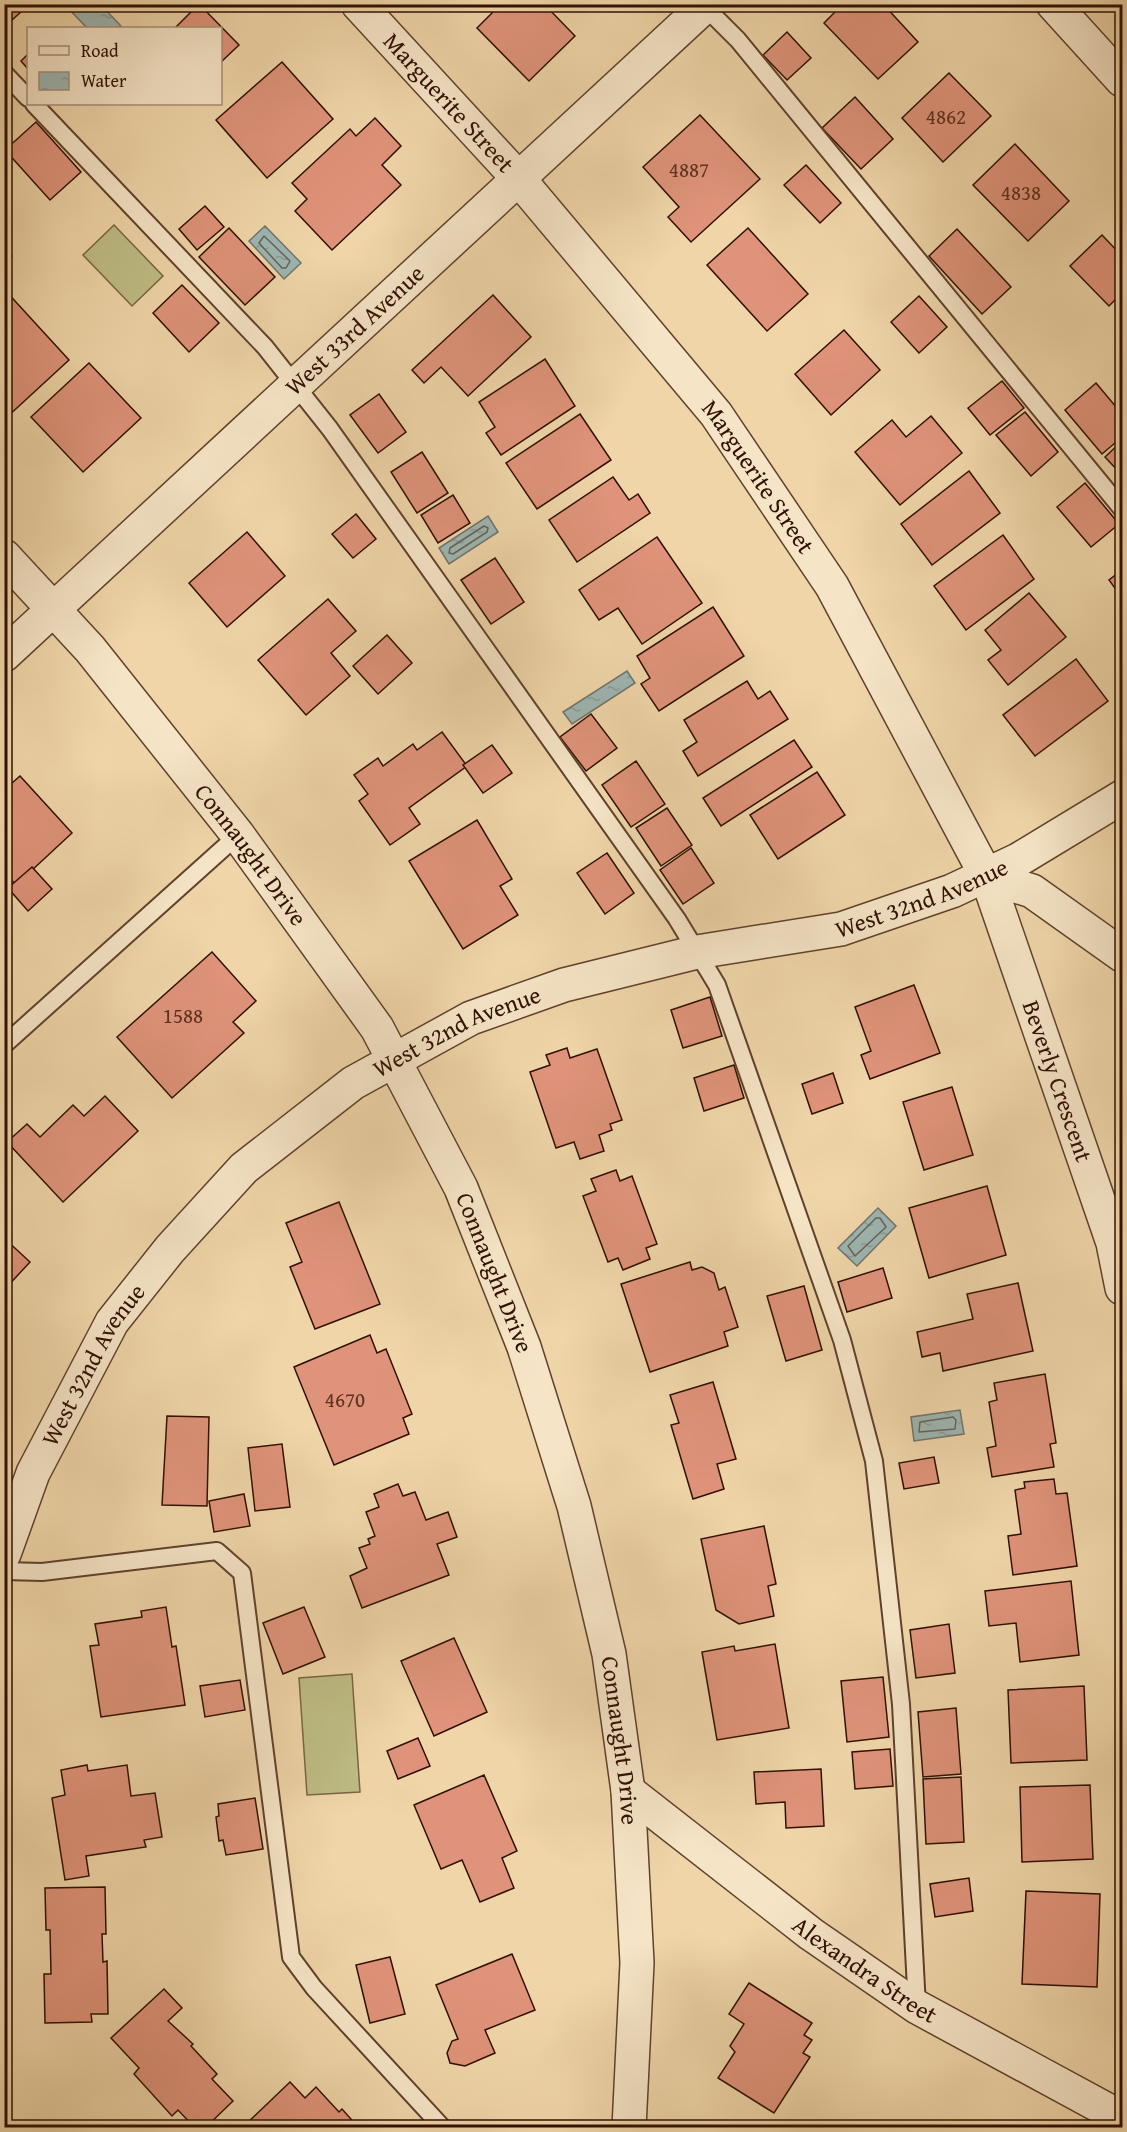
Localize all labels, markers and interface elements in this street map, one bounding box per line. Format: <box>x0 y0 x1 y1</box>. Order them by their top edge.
street label: Marguerite Street <box>375 24 523 181</box>
legend <box>27 27 222 105</box>
text: Road <box>81 37 119 64</box>
text: Water <box>81 67 127 94</box>
house number: 4862 <box>926 101 966 132</box>
house number: 4887 <box>669 154 709 185</box>
house number: 4838 <box>1001 177 1041 208</box>
street label: West 33rd Avenue <box>277 256 432 403</box>
street label: Marguerite Street <box>694 392 824 561</box>
street label: Connaught Drive <box>187 776 316 933</box>
street label: West 32nd Avenue <box>830 849 1014 947</box>
street label: West 32nd Avenue <box>366 977 545 1086</box>
street label: Beverly Crescent <box>1014 996 1102 1167</box>
house number: 1588 <box>163 1000 203 1031</box>
street label: Connaught Drive <box>447 1187 543 1358</box>
street label: West 32nd Avenue <box>32 1276 153 1452</box>
house number: 4670 <box>325 1384 365 1415</box>
street label: Connaught Drive <box>592 1654 648 1826</box>
street label: Alexandra Street <box>785 1908 944 2032</box>

